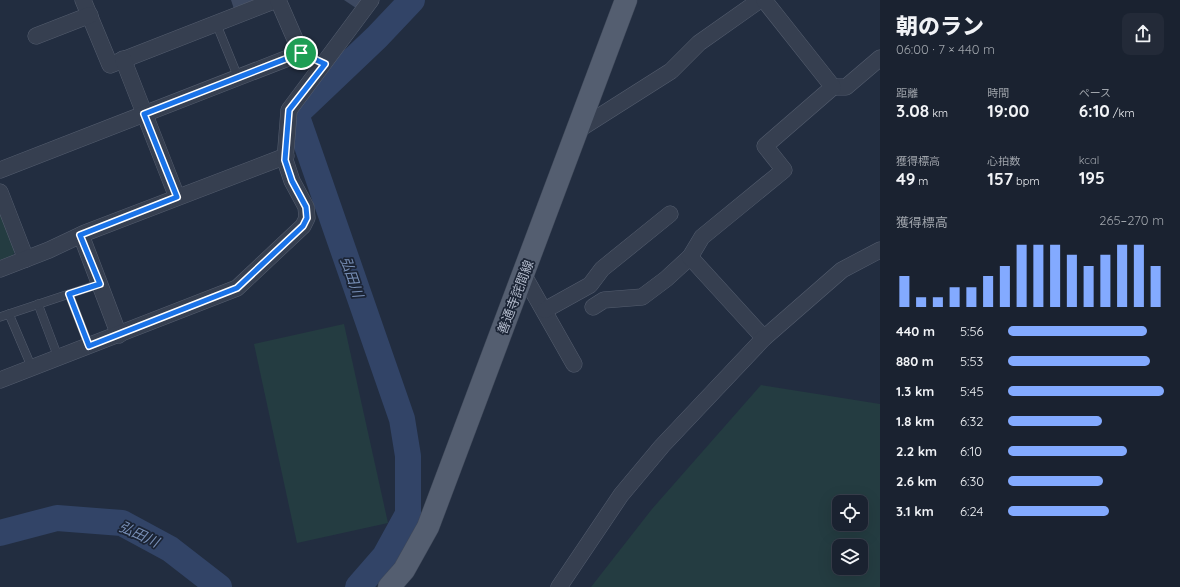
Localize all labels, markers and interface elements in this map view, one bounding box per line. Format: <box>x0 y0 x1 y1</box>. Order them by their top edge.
text: 朝のラン <box>896 12 984 40</box>
button: share <box>1122 13 1164 55</box>
pin <box>284 36 318 70</box>
text: 06:00 · 7 × 440 m <box>896 41 995 57</box>
icon: arrive <box>290 42 312 64</box>
text: 距離 <box>896 86 918 100</box>
text: 時間 <box>987 86 1009 100</box>
text: ペース <box>1079 86 1111 100</box>
text: 3.08 <box>896 100 929 121</box>
text: 19:00 <box>987 100 1029 121</box>
text: 6:10 <box>1079 100 1110 121</box>
text: km <box>929 106 948 120</box>
text: /km <box>1110 106 1134 120</box>
text: kcal <box>1079 153 1099 167</box>
text: 獲得標高 <box>896 154 940 168</box>
text: 心拍数 <box>987 154 1020 168</box>
text: 195 <box>1079 167 1105 188</box>
text: 49 <box>896 168 915 189</box>
text: 157 <box>987 168 1013 189</box>
text: m <box>915 174 928 188</box>
text: bpm <box>1013 174 1039 188</box>
text: 265–270 m <box>1099 212 1164 228</box>
text: 獲得標高 <box>896 214 948 230</box>
water label: 弘田川 <box>337 254 368 302</box>
street label: 善通寺詫間線 <box>494 258 536 336</box>
text: 440 m <box>896 323 935 339</box>
text: 5:56 <box>960 323 984 339</box>
text: 880 m <box>896 353 934 369</box>
text: 5:53 <box>960 353 983 369</box>
text: 1.3 km <box>896 383 934 399</box>
text: 5:45 <box>960 383 984 399</box>
text: 1.8 km <box>896 413 934 429</box>
text: 6:32 <box>960 413 983 429</box>
text: 2.2 km <box>896 443 937 459</box>
text: 6:10 <box>960 443 982 459</box>
text: 2.6 km <box>896 473 937 489</box>
text: 6:30 <box>960 473 984 489</box>
map controls <box>832 495 868 575</box>
button: locate <box>832 495 868 531</box>
text: 3.1 km <box>896 503 934 519</box>
text: 6:24 <box>960 503 983 519</box>
water label: 弘田川 <box>116 517 164 552</box>
button: layers <box>832 539 868 575</box>

